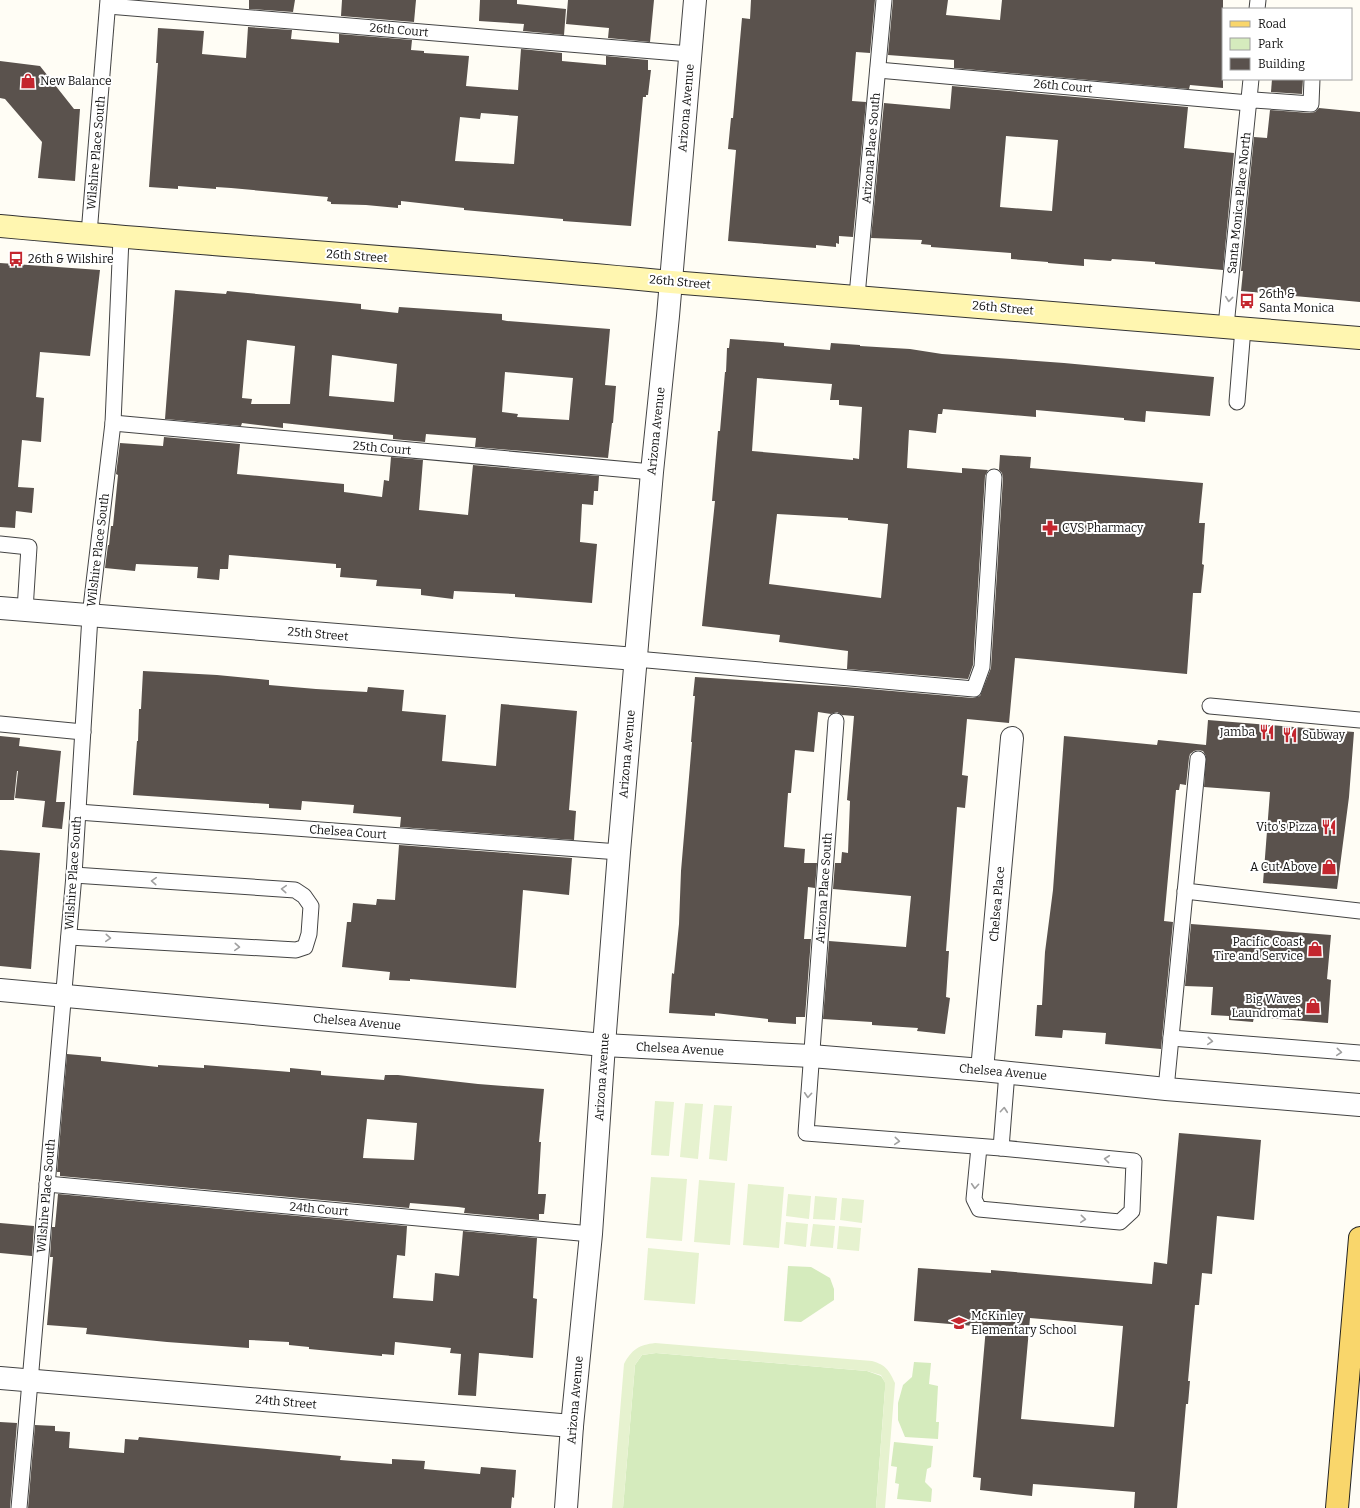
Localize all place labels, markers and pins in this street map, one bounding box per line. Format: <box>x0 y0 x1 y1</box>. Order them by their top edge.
shop icon: New Balance <box>19 72 37 90</box>
place label: New Balance <box>40 74 112 88</box>
bus stop icon: 26th & Wilshire <box>7 250 25 268</box>
place label: 26th & Wilshire <box>28 252 114 266</box>
place label: 26th & Santa Monica <box>1259 287 1335 315</box>
bus stop icon: 26th & Santa Monica <box>1238 292 1256 310</box>
pharmacy icon: CVS Pharmacy <box>1041 519 1059 537</box>
place label: CVS Pharmacy <box>1062 521 1144 535</box>
restaurant icon: Jamba <box>1258 723 1276 741</box>
place label: Jamba <box>1219 725 1255 739</box>
restaurant icon: Subway <box>1281 726 1299 744</box>
place label: Subway <box>1302 728 1346 742</box>
restaurant icon: Vito's Pizza <box>1320 818 1338 836</box>
place label: Vito's Pizza <box>1256 820 1317 834</box>
shop icon: A Cut Above <box>1320 858 1338 876</box>
place label: A Cut Above <box>1250 860 1317 874</box>
place label: Pacific Coast Tire and Service <box>1214 935 1304 963</box>
shop icon: Pacific Coast Tire and Service <box>1306 940 1324 958</box>
place label: Big Waves Laundromat <box>1232 992 1302 1020</box>
shop icon: Big Waves Laundromat <box>1304 997 1322 1015</box>
place label: McKinley Elementary School <box>971 1309 1077 1337</box>
school or university icon: McKinley Elementary School <box>950 1314 968 1332</box>

